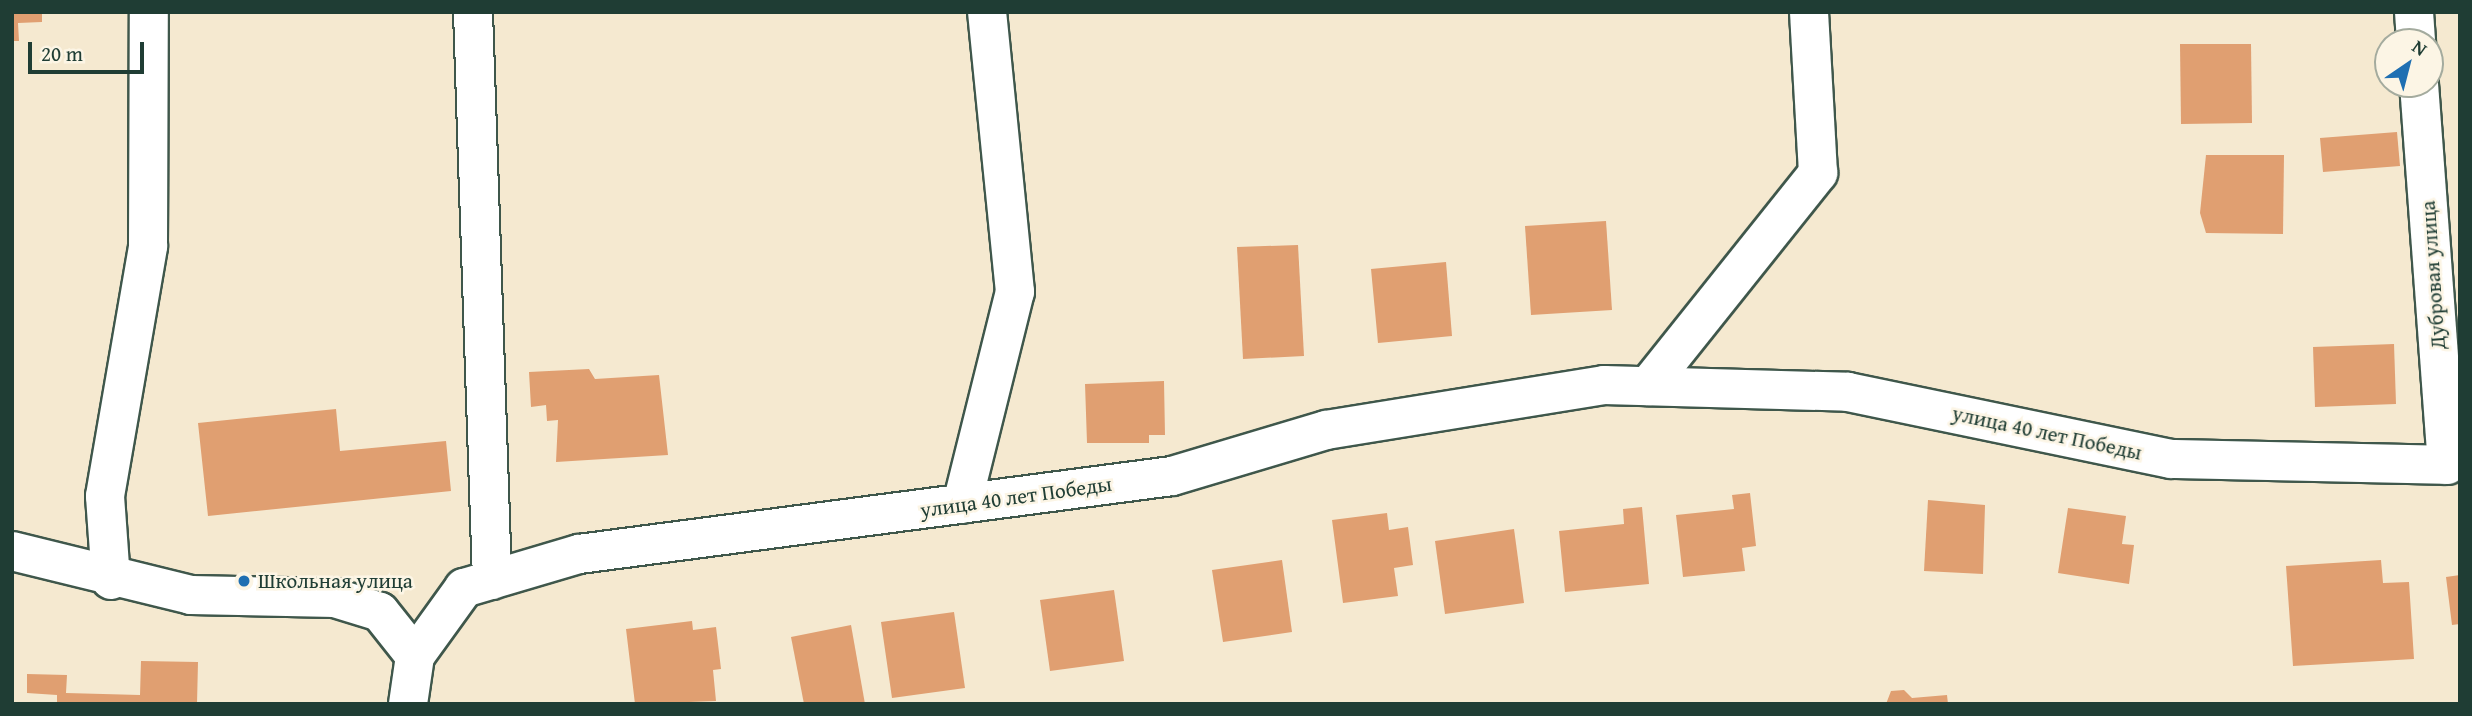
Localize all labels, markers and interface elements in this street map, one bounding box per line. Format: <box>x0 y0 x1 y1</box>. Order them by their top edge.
scale bar <box>32 28 147 72</box>
north arrow <box>2374 28 2444 98</box>
text: N <box>2407 32 2433 63</box>
text: 20 m <box>41 38 83 69</box>
street label: Дубровая улица <box>2415 200 2451 350</box>
street label: улица 40 лет Победы <box>1950 401 2144 465</box>
street label: улица 40 лет Победы <box>919 471 1113 523</box>
place label: Школьная улица <box>258 568 413 594</box>
marker: Школьная улица <box>236 573 252 589</box>

